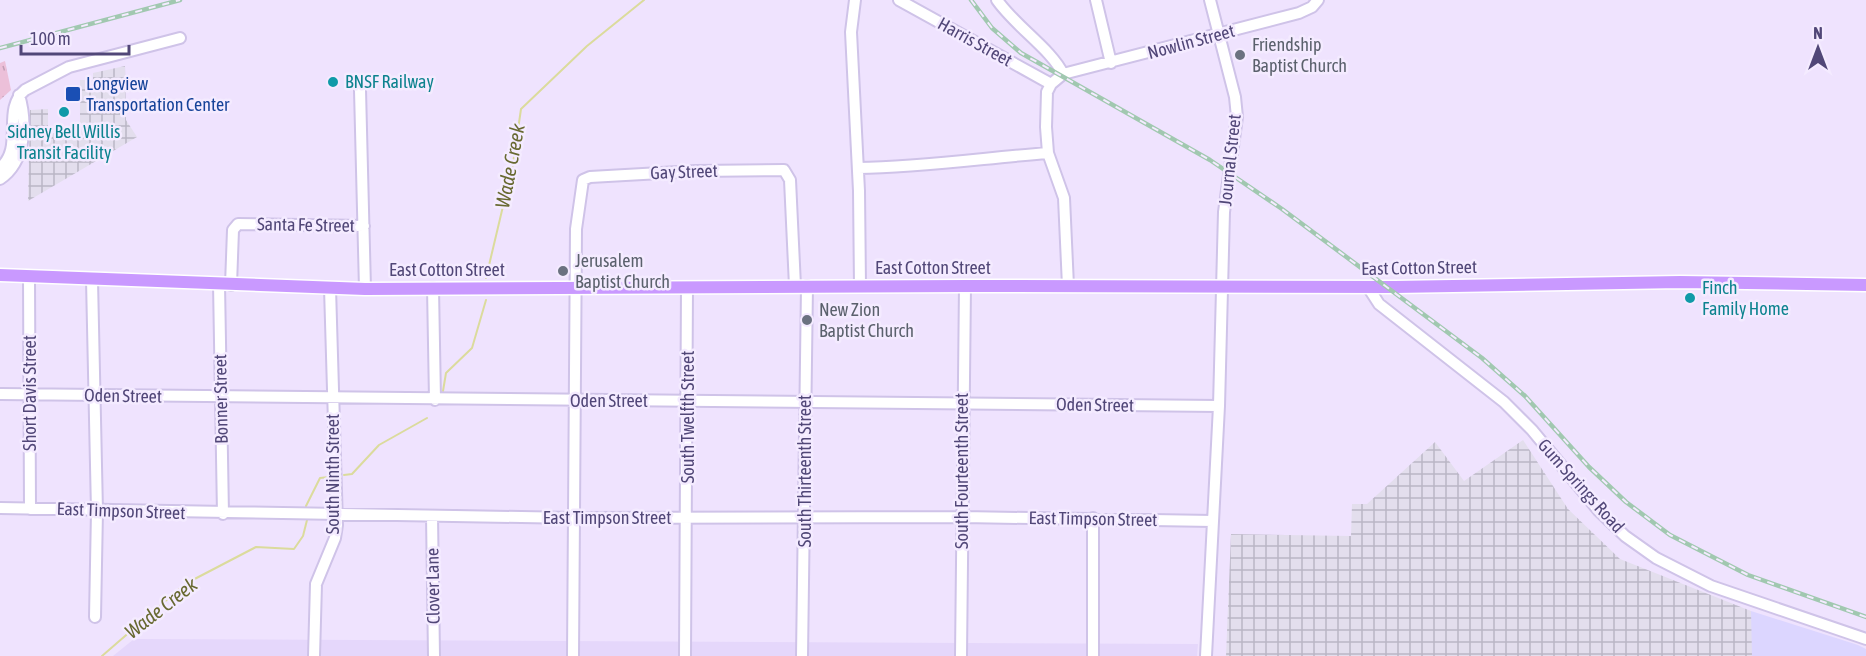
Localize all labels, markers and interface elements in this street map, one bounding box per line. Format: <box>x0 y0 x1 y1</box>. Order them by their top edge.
street label: Harris Street <box>934 13 1016 71</box>
scale bar <box>21 18 129 56</box>
north arrow <box>1788 18 1848 78</box>
street label: Nowlin Street <box>1145 20 1237 63</box>
text: N <box>1813 24 1823 42</box>
text: 100 m <box>30 28 71 49</box>
place label: Friendship Baptist Church <box>1252 34 1347 76</box>
marker: Friendship Baptist Church <box>1233 48 1247 62</box>
place label: BNSF Railway <box>345 71 434 92</box>
place label: Longview Transportation Center <box>86 73 230 115</box>
marker: BNSF Railway <box>326 75 340 89</box>
marker: Longview Transportation Center <box>64 85 82 103</box>
marker: Sidney Bell Willis Transit Facility <box>57 105 71 119</box>
street label: Journal Street <box>1214 113 1245 207</box>
place label: Sidney Bell Willis Transit Facility <box>8 121 120 163</box>
water label: Wade Creek <box>490 122 529 210</box>
street label: Gay Street <box>650 160 718 183</box>
street label: Santa Fe Street <box>257 213 355 236</box>
place label: Jerusalem Baptist Church <box>575 250 670 292</box>
street label: East Cotton Street <box>1361 256 1477 279</box>
street label: East Cotton Street <box>875 257 991 278</box>
street label: East Cotton Street <box>389 259 505 280</box>
marker: Jerusalem Baptist Church <box>556 264 570 278</box>
place label: Finch Family Home <box>1702 277 1789 319</box>
marker: Finch Family Home <box>1683 291 1697 305</box>
place label: New Zion Baptist Church <box>819 299 914 341</box>
marker: New Zion Baptist Church <box>800 313 814 327</box>
street label: Short Davis Street <box>19 335 40 451</box>
street label: South Twelfth Street <box>677 351 698 483</box>
street label: Bonner Street <box>209 354 232 444</box>
street label: Oden Street <box>84 384 162 407</box>
street label: Oden Street <box>570 390 648 411</box>
street label: South Fourteenth Street <box>951 393 972 549</box>
street label: Oden Street <box>1056 393 1134 416</box>
street label: South Thirteenth Street <box>794 395 815 547</box>
street label: South Ninth Street <box>322 414 343 534</box>
street label: Gum Springs Road <box>1534 434 1629 537</box>
street label: East Timpson Street <box>56 498 186 523</box>
street label: East Timpson Street <box>543 507 671 528</box>
street label: East Timpson Street <box>1028 507 1158 530</box>
street label: Clover Lane <box>421 548 444 624</box>
water label: Wade Creek <box>120 572 202 643</box>

